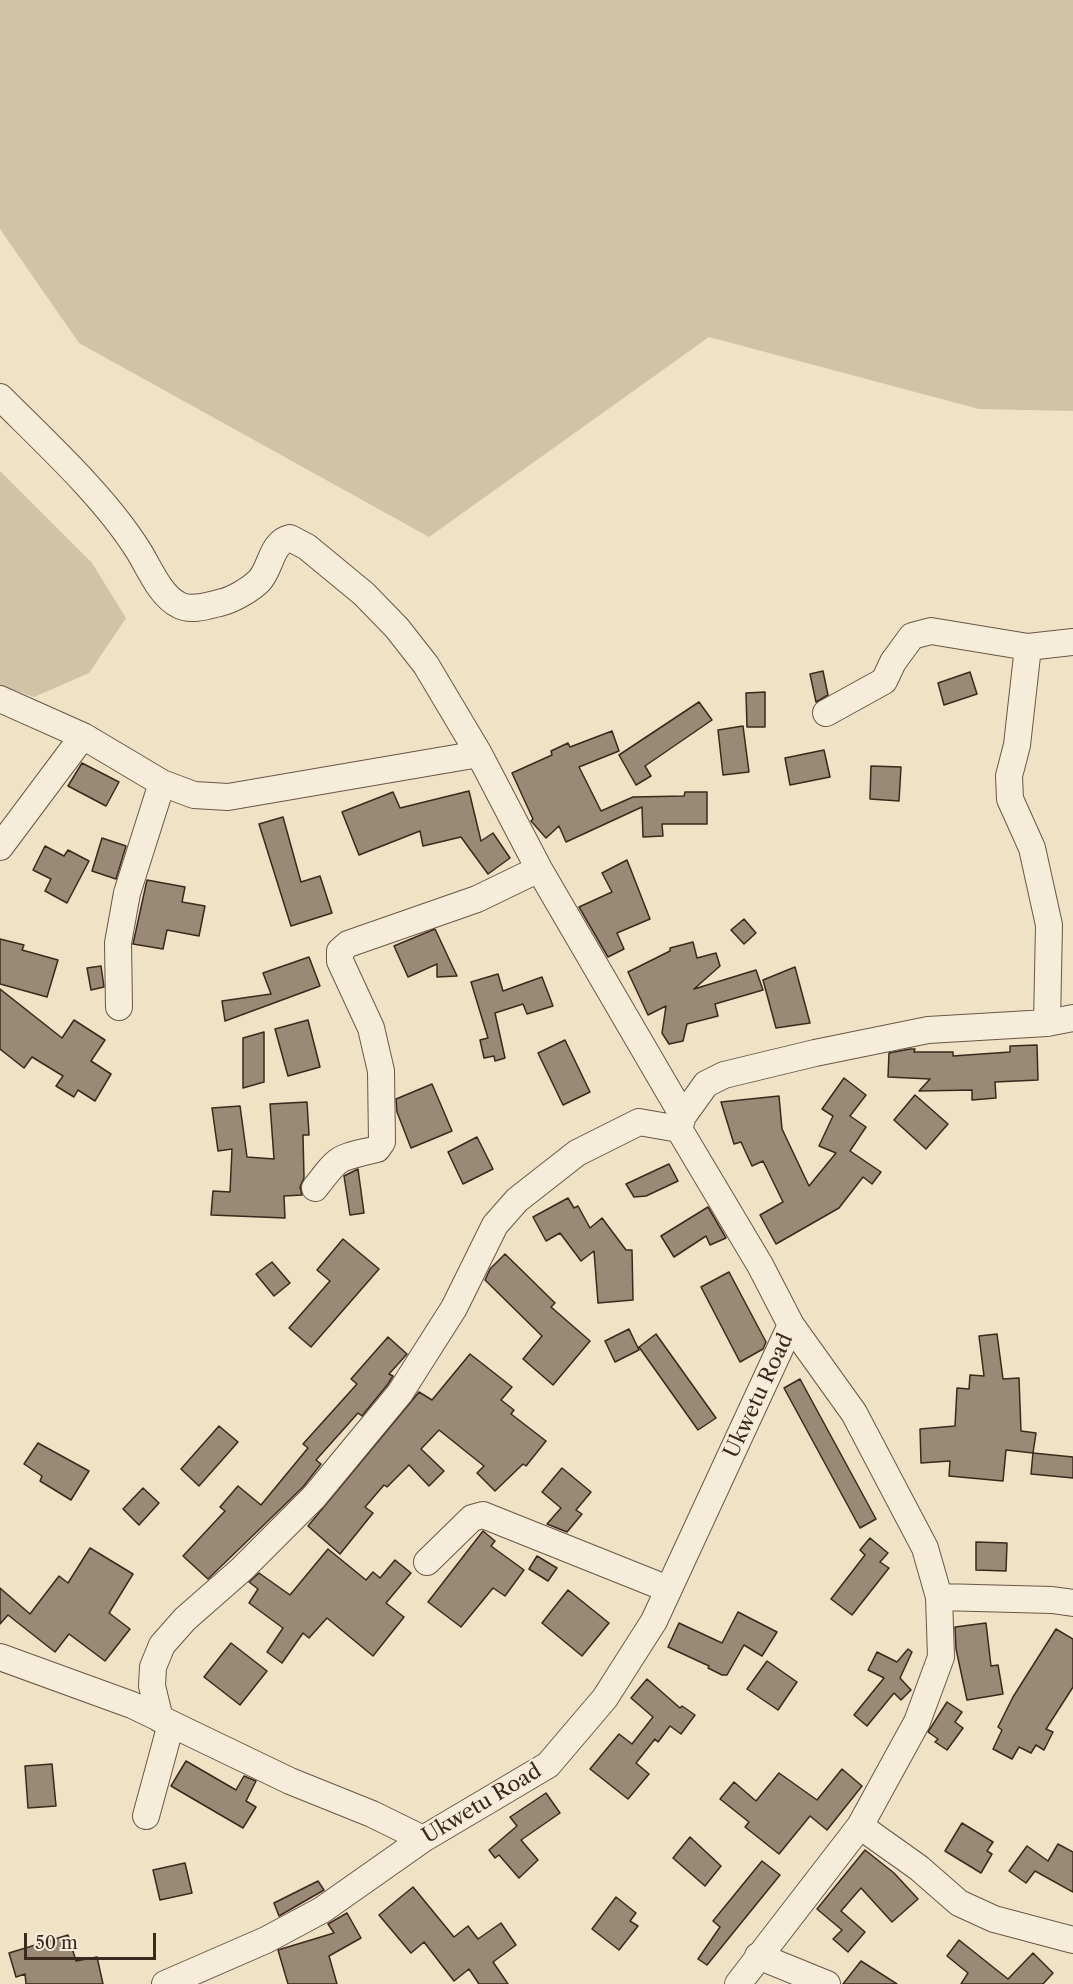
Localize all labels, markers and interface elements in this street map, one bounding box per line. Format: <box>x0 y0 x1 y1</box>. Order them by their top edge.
street label: Ukwetu Road <box>719 1330 799 1462</box>
street label: Ukwetu Road <box>418 1759 546 1849</box>
scale bar <box>27 1921 159 1959</box>
text: 50 m <box>35 1932 78 1954</box>

